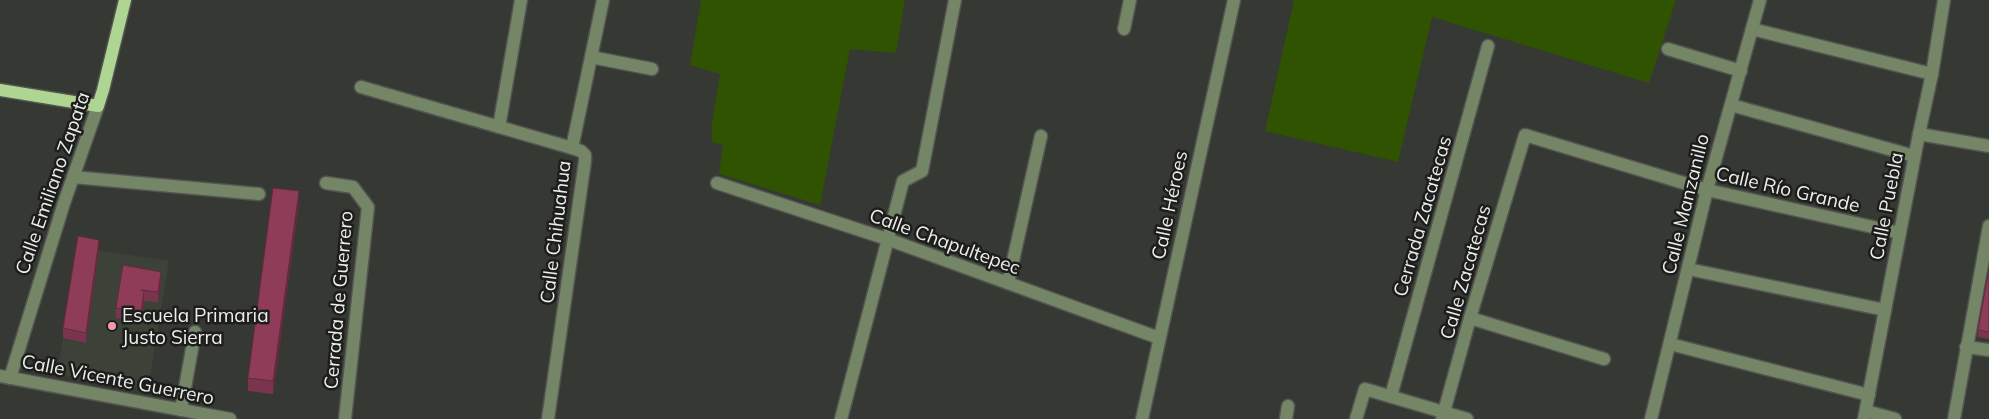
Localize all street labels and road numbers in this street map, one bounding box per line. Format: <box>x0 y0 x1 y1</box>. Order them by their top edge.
street label: Calle Emiliano Zapata <box>9 89 95 277</box>
street label: Calle Manzanillo <box>1656 131 1714 277</box>
street label: Cerrada Zacatecas <box>1388 133 1456 299</box>
street label: Calle Héroes <box>1146 148 1192 262</box>
street label: Calle Puebla <box>1864 150 1908 262</box>
street label: Calle Chihuahua <box>534 159 576 305</box>
street label: Calle Río Grande <box>1714 161 1862 217</box>
street label: Calle Zacatecas <box>1434 202 1496 342</box>
street label: Calle Chapultepec <box>866 203 1024 279</box>
street label: Cerrada de Guerrero <box>318 210 358 390</box>
street label: Calle Vicente Guerrero <box>20 349 216 409</box>

